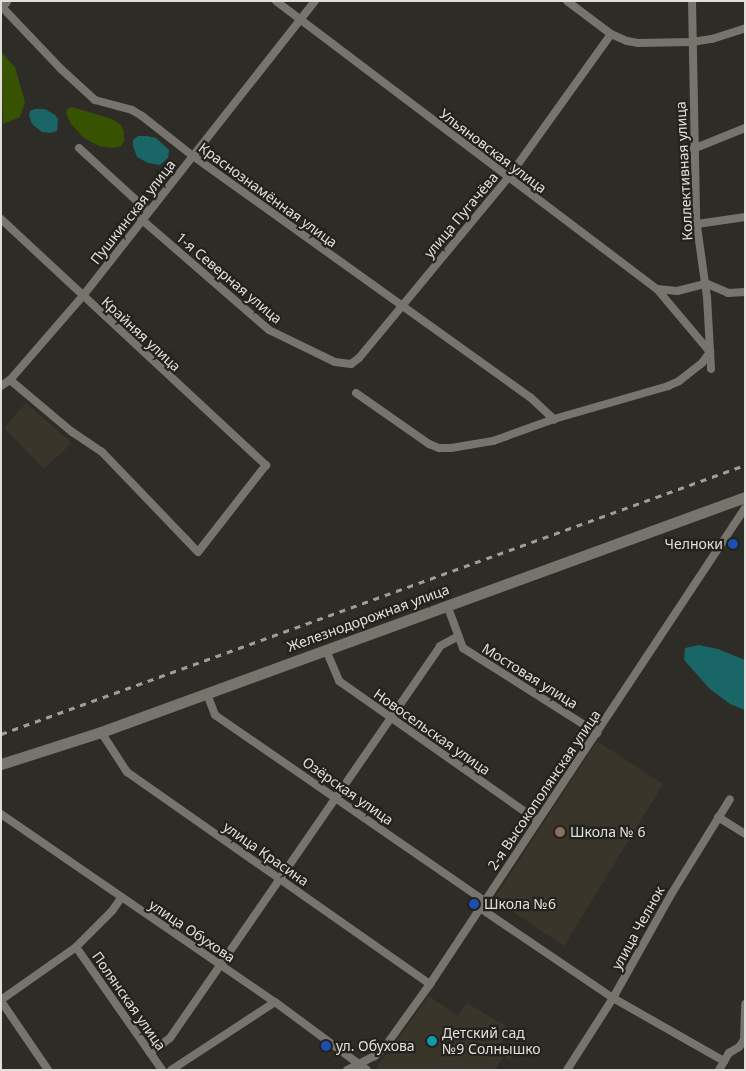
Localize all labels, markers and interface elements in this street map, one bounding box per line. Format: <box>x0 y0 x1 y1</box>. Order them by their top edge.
street label: Коллективная улица <box>672 101 696 241</box>
street label: Ульяновская улица <box>436 105 550 197</box>
street label: Краснознамённая улица <box>196 139 340 251</box>
street label: Пушкинская улица <box>87 156 179 268</box>
street label: улица Пугачёва <box>420 169 502 261</box>
street label: 1-я Северная улица <box>173 229 285 327</box>
street label: Крайняя улица <box>98 293 184 375</box>
place label: Челноки <box>665 536 723 552</box>
marker: Челноки <box>727 538 739 550</box>
street label: Железнодорожная улица <box>285 581 451 655</box>
street label: Мостовая улица <box>479 640 581 712</box>
street label: Новосельская улица <box>370 685 494 779</box>
street label: 2-я Высокополянская улица <box>484 707 604 873</box>
street label: Озёрская улица <box>299 753 397 829</box>
street label: улица Красина <box>220 818 312 890</box>
place label: Школа № 6 <box>570 824 646 840</box>
marker: Школа № 6 <box>554 826 566 838</box>
street label: улица Челнок <box>608 883 668 973</box>
street label: улица Обухова <box>146 896 238 966</box>
place label: Школа №6 <box>484 896 556 912</box>
marker: Школа №6 <box>468 898 480 910</box>
street label: Полянская улица <box>89 948 169 1054</box>
place label: Детский сад №9 Солнышко <box>442 1025 541 1058</box>
marker: Детский сад №9 Солнышко <box>426 1035 438 1047</box>
place label: ул. Обухова <box>336 1038 415 1054</box>
marker: ул. Обухова <box>320 1040 332 1052</box>

